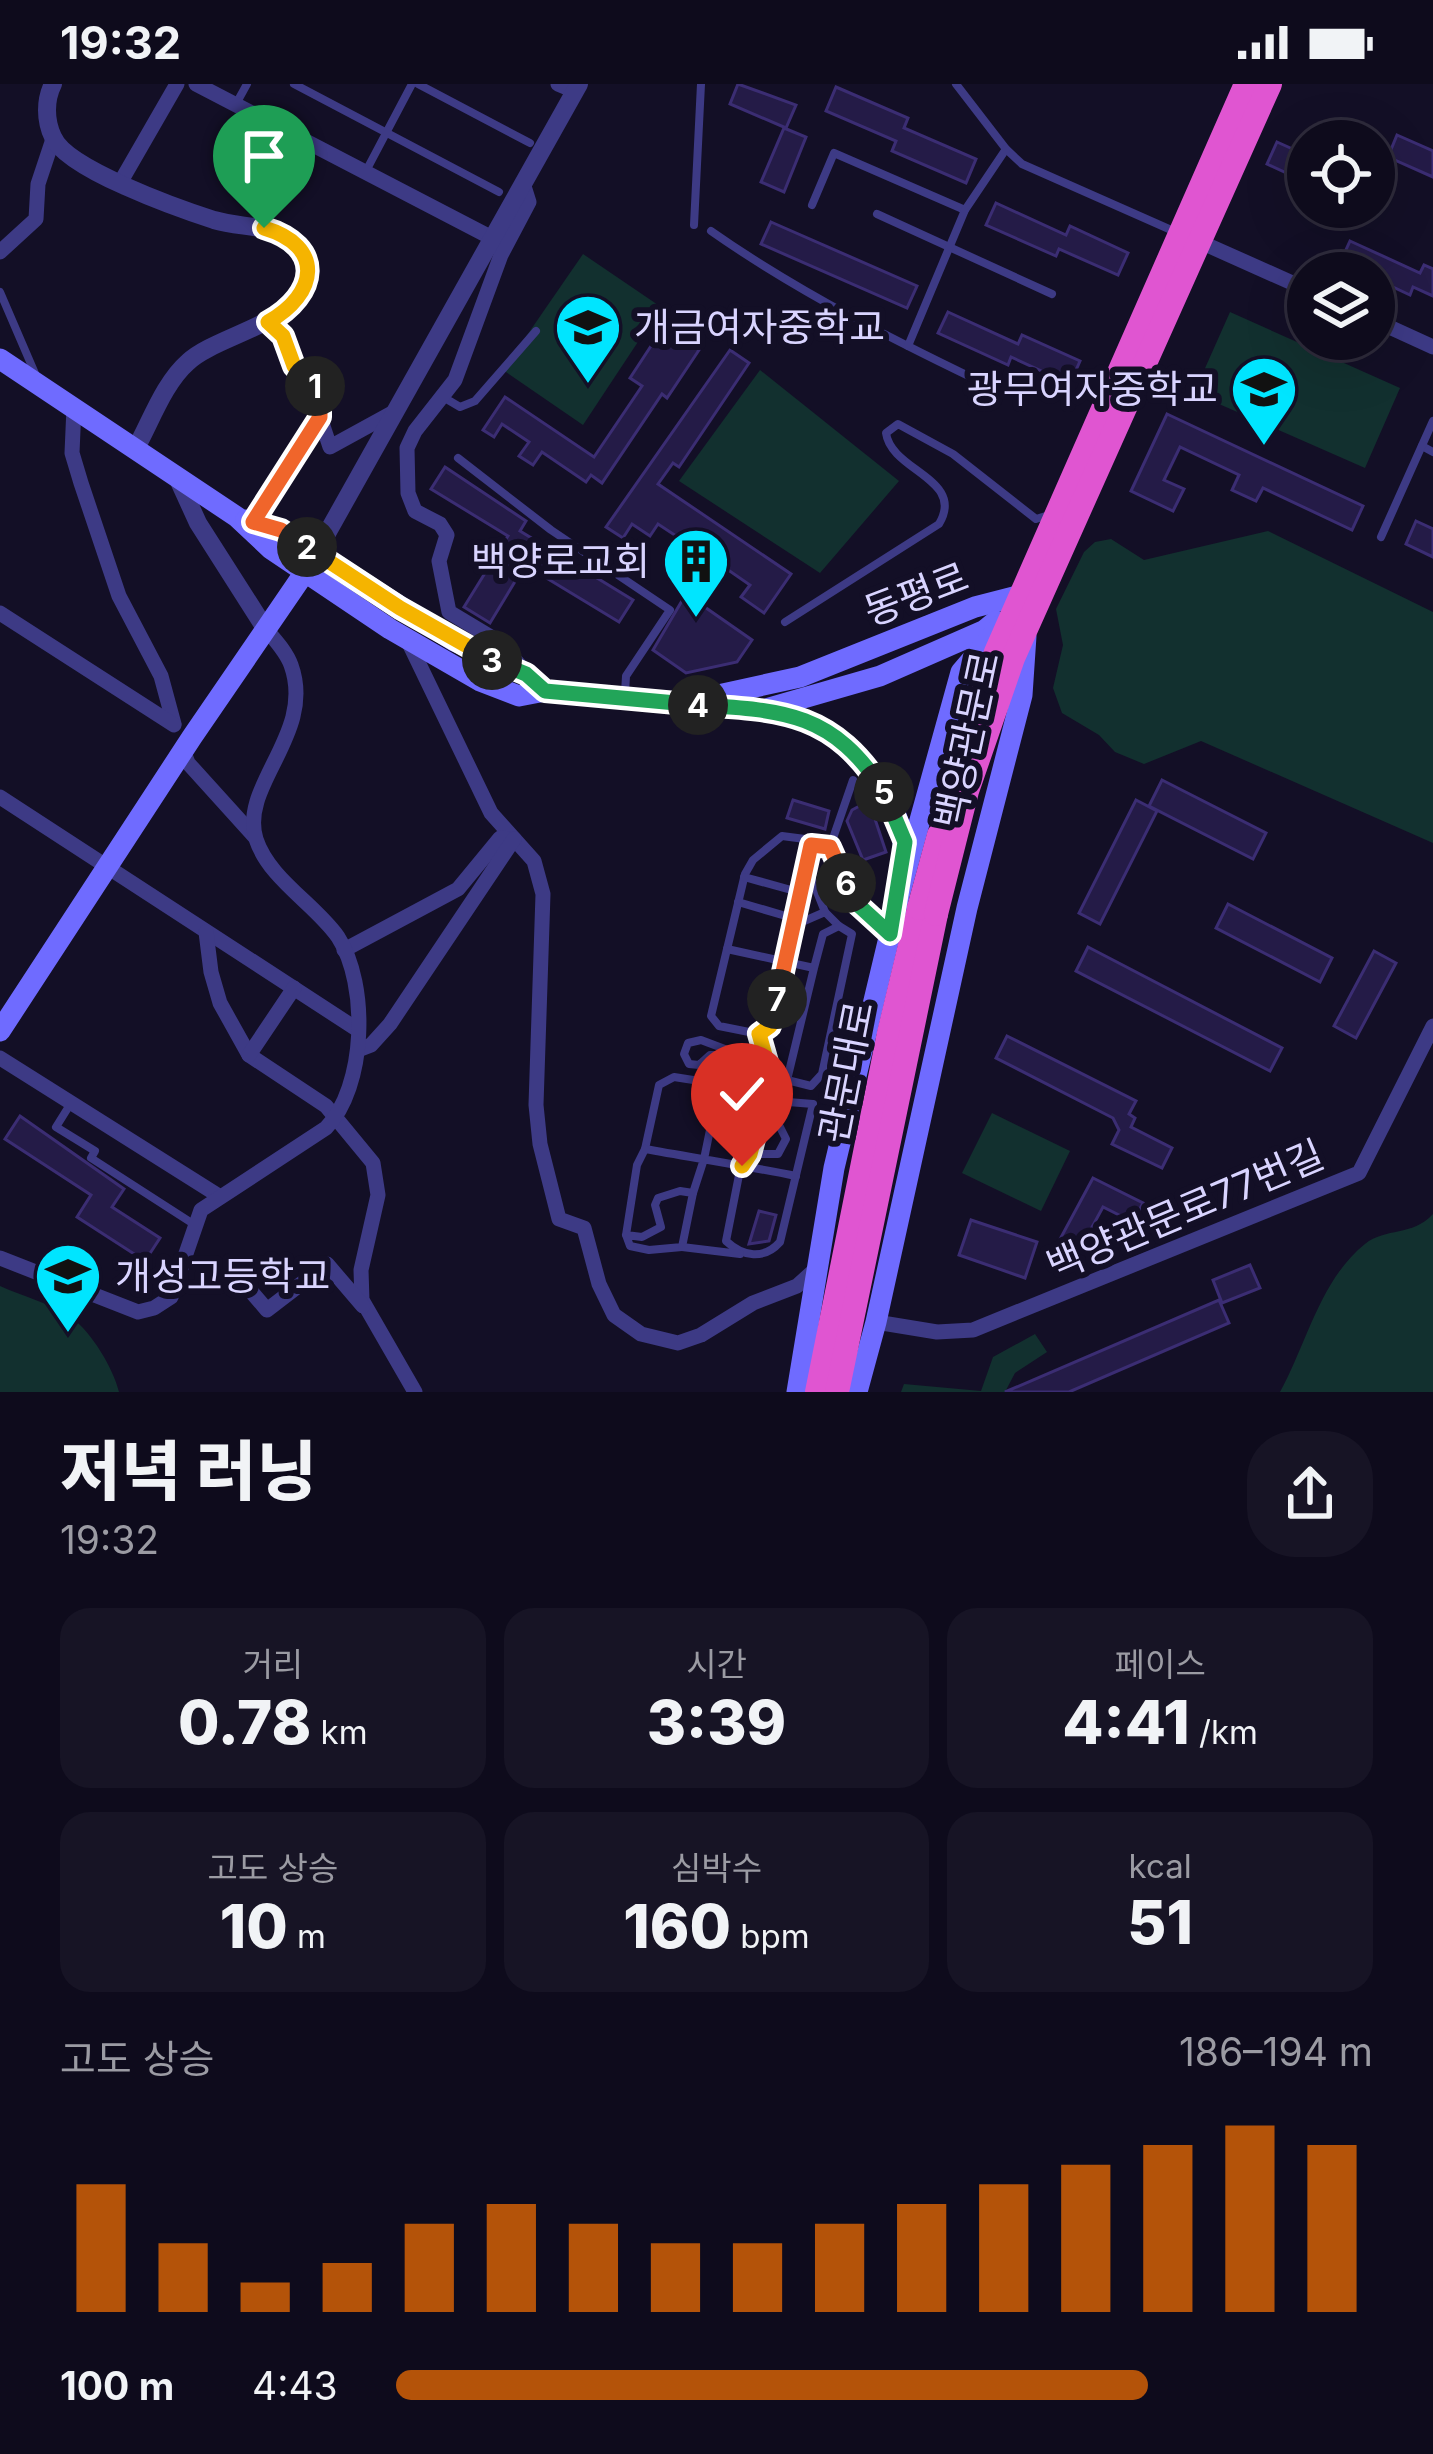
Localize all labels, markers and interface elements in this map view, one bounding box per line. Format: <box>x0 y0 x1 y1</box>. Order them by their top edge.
text: 19:32 <box>60 15 181 70</box>
pin <box>213 105 315 228</box>
map controls <box>1287 120 1395 360</box>
button: locate <box>1287 120 1395 228</box>
icon: arrive <box>231 123 297 189</box>
button: layers <box>1287 252 1395 360</box>
school or university icon: 개금여자중학교 <box>553 292 623 386</box>
place label: 개금여자중학교 <box>634 303 885 350</box>
school or university icon: 광무여자중학교 <box>1229 354 1299 448</box>
pin: 1 <box>285 356 345 416</box>
place label: 광무여자중학교 <box>967 365 1218 412</box>
text: 1 <box>308 366 322 406</box>
pin: 2 <box>277 517 337 577</box>
building icon: 백양로교회 <box>661 526 731 620</box>
text: 2 <box>297 527 317 567</box>
place label: 백양로교회 <box>471 537 650 584</box>
street label: 동평로 <box>857 552 974 635</box>
pin: 3 <box>462 630 522 690</box>
text: 3 <box>481 640 503 680</box>
street label: 백양관문로 <box>925 647 1008 833</box>
pin: 4 <box>668 675 728 735</box>
text: 4 <box>687 685 709 725</box>
pin: 5 <box>854 762 914 822</box>
text: 5 <box>873 772 895 812</box>
pin: 6 <box>816 853 876 913</box>
text: 6 <box>835 863 857 903</box>
pin: 7 <box>747 969 807 1029</box>
text: 7 <box>767 979 787 1019</box>
street label: 관문대로 <box>809 997 882 1147</box>
pin <box>691 1043 793 1166</box>
icon: check <box>709 1061 775 1127</box>
street label: 백양관문로77번길 <box>1039 1130 1330 1289</box>
school or university icon: 개성고등학교 <box>33 1241 103 1335</box>
place label: 개성고등학교 <box>115 1252 330 1299</box>
text: 저녁 러닝 <box>60 1431 317 1511</box>
button: share <box>1247 1431 1373 1557</box>
text: 19:32 <box>60 1516 159 1563</box>
text: 거리 <box>242 1644 303 1684</box>
text: 시간 <box>686 1644 747 1684</box>
text: 페이스 <box>1115 1644 1206 1684</box>
text: 0.78 <box>178 1686 311 1758</box>
text: 3:39 <box>647 1686 786 1758</box>
text: 4:41 <box>1062 1686 1190 1758</box>
text: km <box>311 1712 368 1752</box>
text: /km <box>1190 1712 1258 1752</box>
text: kcal <box>1129 1846 1192 1886</box>
text: 고도 상승 <box>207 1848 338 1888</box>
text: 심박수 <box>671 1848 762 1888</box>
text: 51 <box>1127 1886 1193 1958</box>
text: 10 <box>220 1890 288 1962</box>
text: 160 <box>623 1890 731 1962</box>
text: m <box>288 1916 326 1956</box>
text: bpm <box>731 1916 810 1956</box>
text: 186–194 m <box>1179 2028 1373 2075</box>
text: 고도 상승 <box>60 2035 215 2082</box>
text: 100 m <box>60 2362 174 2409</box>
text: 4:43 <box>252 2362 338 2409</box>

